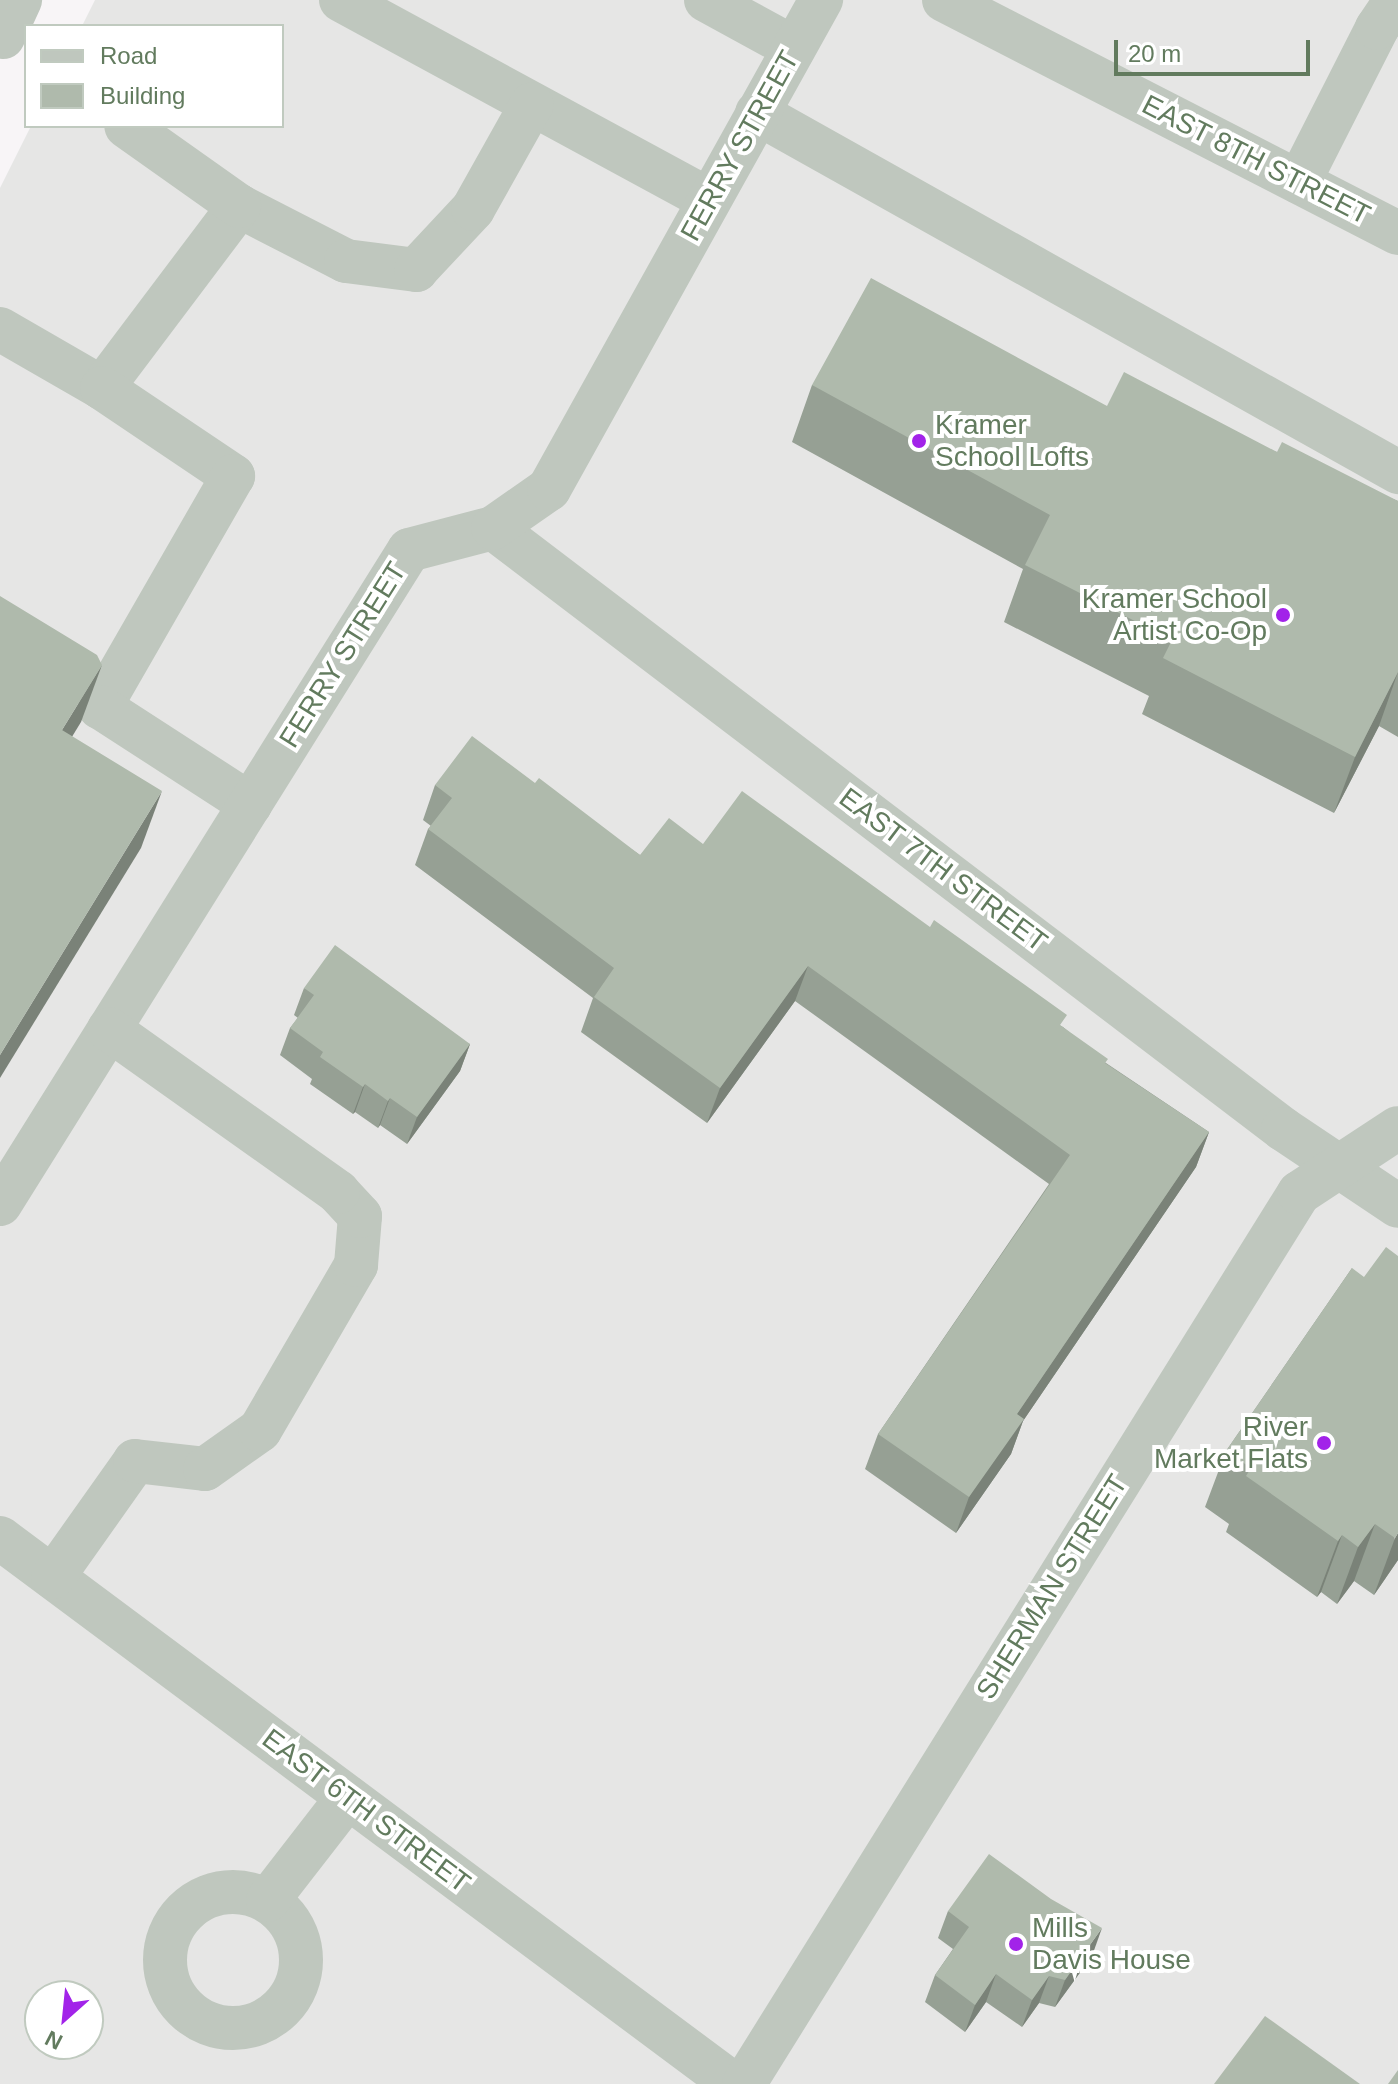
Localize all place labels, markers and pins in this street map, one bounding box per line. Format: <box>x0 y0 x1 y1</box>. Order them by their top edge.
place label: Kramer School Lofts <box>935 408 1089 474</box>
marker: Kramer School Lofts <box>910 432 928 450</box>
place label: Kramer School Artist Co-Op <box>1082 582 1267 648</box>
marker: Kramer School Artist Co-Op <box>1274 606 1292 624</box>
place label: River Market Flats <box>1154 1410 1308 1476</box>
marker: River Market Flats <box>1315 1434 1333 1452</box>
place label: Mills Davis House <box>1032 1911 1191 1977</box>
marker: Mills Davis House <box>1007 1935 1025 1953</box>

